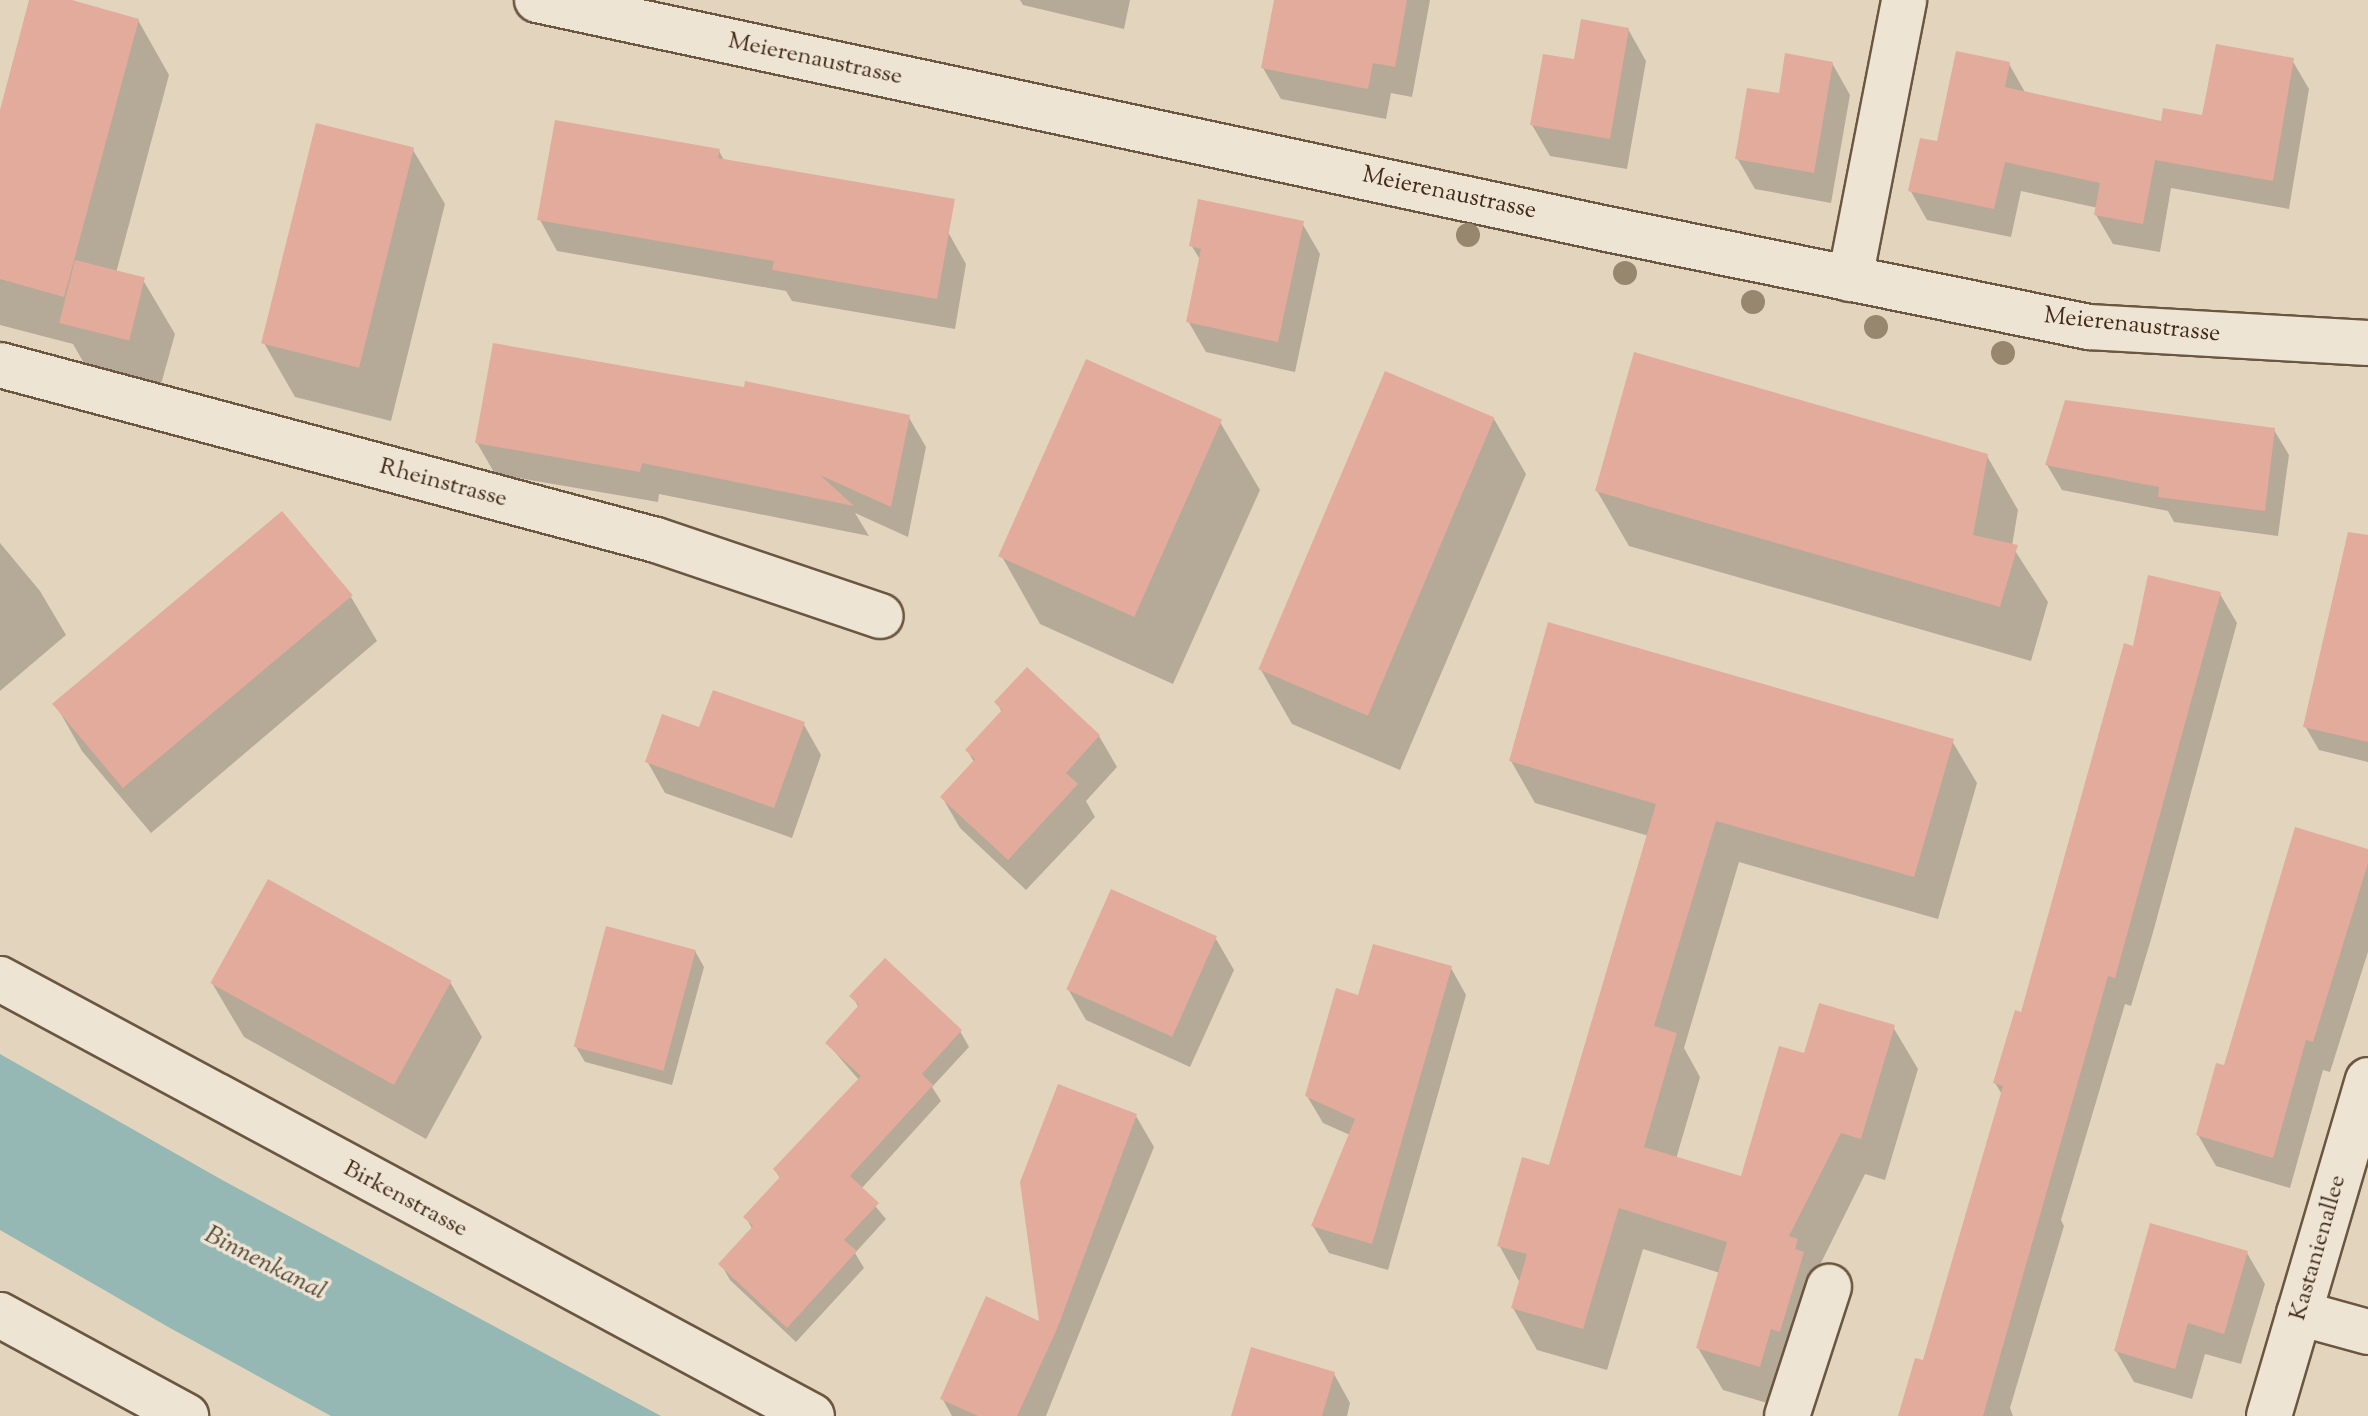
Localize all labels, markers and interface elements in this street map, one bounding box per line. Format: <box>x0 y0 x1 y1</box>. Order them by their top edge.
street label: Meierenaustrasse <box>725 27 905 93</box>
street label: Meierenaustrasse <box>1359 161 1539 227</box>
street label: Meierenaustrasse <box>2042 302 2222 350</box>
street label: Rheinstrasse <box>376 453 510 515</box>
street label: Birkenstrasse <box>338 1155 472 1245</box>
street label: Kastanienallee <box>2284 1172 2354 1324</box>
water label: Binnenkanal <box>199 1220 331 1308</box>

